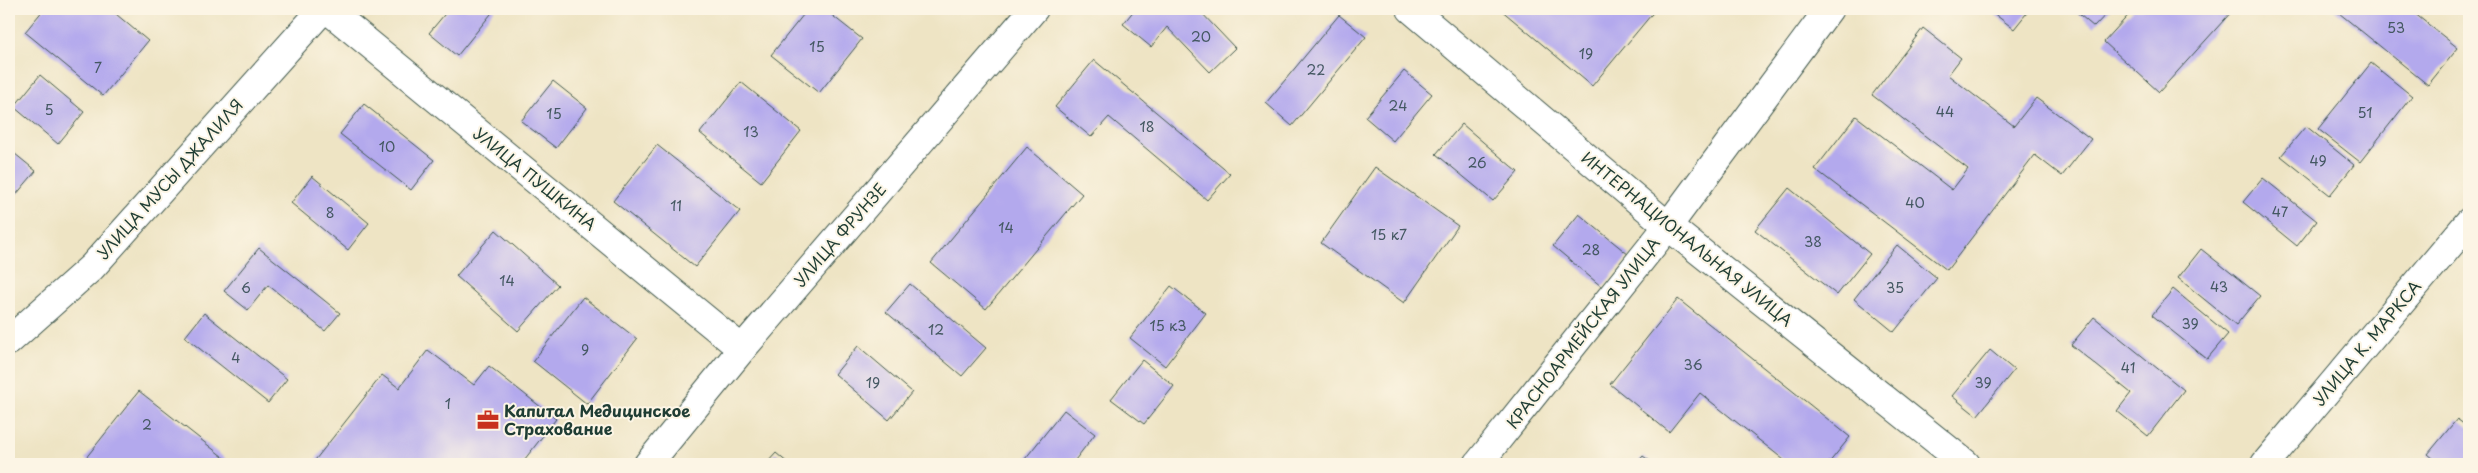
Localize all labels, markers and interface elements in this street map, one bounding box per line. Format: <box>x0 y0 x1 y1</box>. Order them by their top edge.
house number: 53 <box>2387 17 2405 38</box>
house number: 20 <box>1191 26 1211 47</box>
house number: 15 <box>809 36 825 57</box>
house number: 19 <box>1579 43 1593 64</box>
house number: 7 <box>94 57 102 78</box>
house number: 22 <box>1307 59 1325 80</box>
street label: УЛИЦА МУСЫ ДЖАЛИЛЯ <box>91 93 248 264</box>
house number: 24 <box>1389 95 1407 116</box>
house number: 5 <box>44 99 54 120</box>
house number: 44 <box>1936 101 1954 122</box>
house number: 51 <box>2358 102 2372 123</box>
house number: 15 <box>546 103 562 124</box>
house number: 18 <box>1139 116 1155 137</box>
street label: УЛИЦА ПУШКИНА <box>469 121 602 235</box>
house number: 13 <box>743 121 759 142</box>
house number: 10 <box>379 136 395 157</box>
street label: ИНТЕРНАЦИОНАЛЬНАЯ УЛИЦА <box>1577 145 1799 331</box>
house number: 49 <box>2309 150 2327 171</box>
house number: 26 <box>1467 152 1487 173</box>
street label: УЛИЦА ФРУНЗЕ <box>787 177 891 291</box>
house number: 40 <box>1905 192 1925 213</box>
house number: 11 <box>670 195 682 216</box>
house number: 47 <box>2272 201 2289 222</box>
house number: 8 <box>326 202 334 223</box>
house number: 14 <box>998 217 1014 238</box>
house number: 15 к7 <box>1371 224 1407 245</box>
street label: КРАСНОАРМЕЙСКАЯ УЛИЦА <box>1500 231 1665 433</box>
house number: 38 <box>1804 231 1822 252</box>
house number: 28 <box>1582 239 1600 260</box>
house number: 14 <box>499 270 515 291</box>
street label: УЛИЦА К. МАРКСА <box>2307 275 2426 410</box>
house number: 43 <box>2210 276 2228 297</box>
house number: 6 <box>241 277 251 298</box>
house number: 35 <box>1886 277 1904 298</box>
house number: 39 <box>2181 313 2199 334</box>
house number: 15 к3 <box>1149 315 1187 336</box>
house number: 12 <box>928 319 944 340</box>
house number: 9 <box>581 339 589 360</box>
house number: 4 <box>231 347 241 368</box>
house number: 36 <box>1683 354 1703 375</box>
house number: 41 <box>2121 357 2135 378</box>
house number: 19 <box>866 372 880 393</box>
house number: 39 <box>1974 372 1992 393</box>
house number: 1 <box>445 393 451 414</box>
place label: Капитал Медицинское Страхование <box>504 398 690 440</box>
office icon: Капитал Медицинское Страхование <box>475 407 501 433</box>
house number: 2 <box>142 414 152 435</box>

